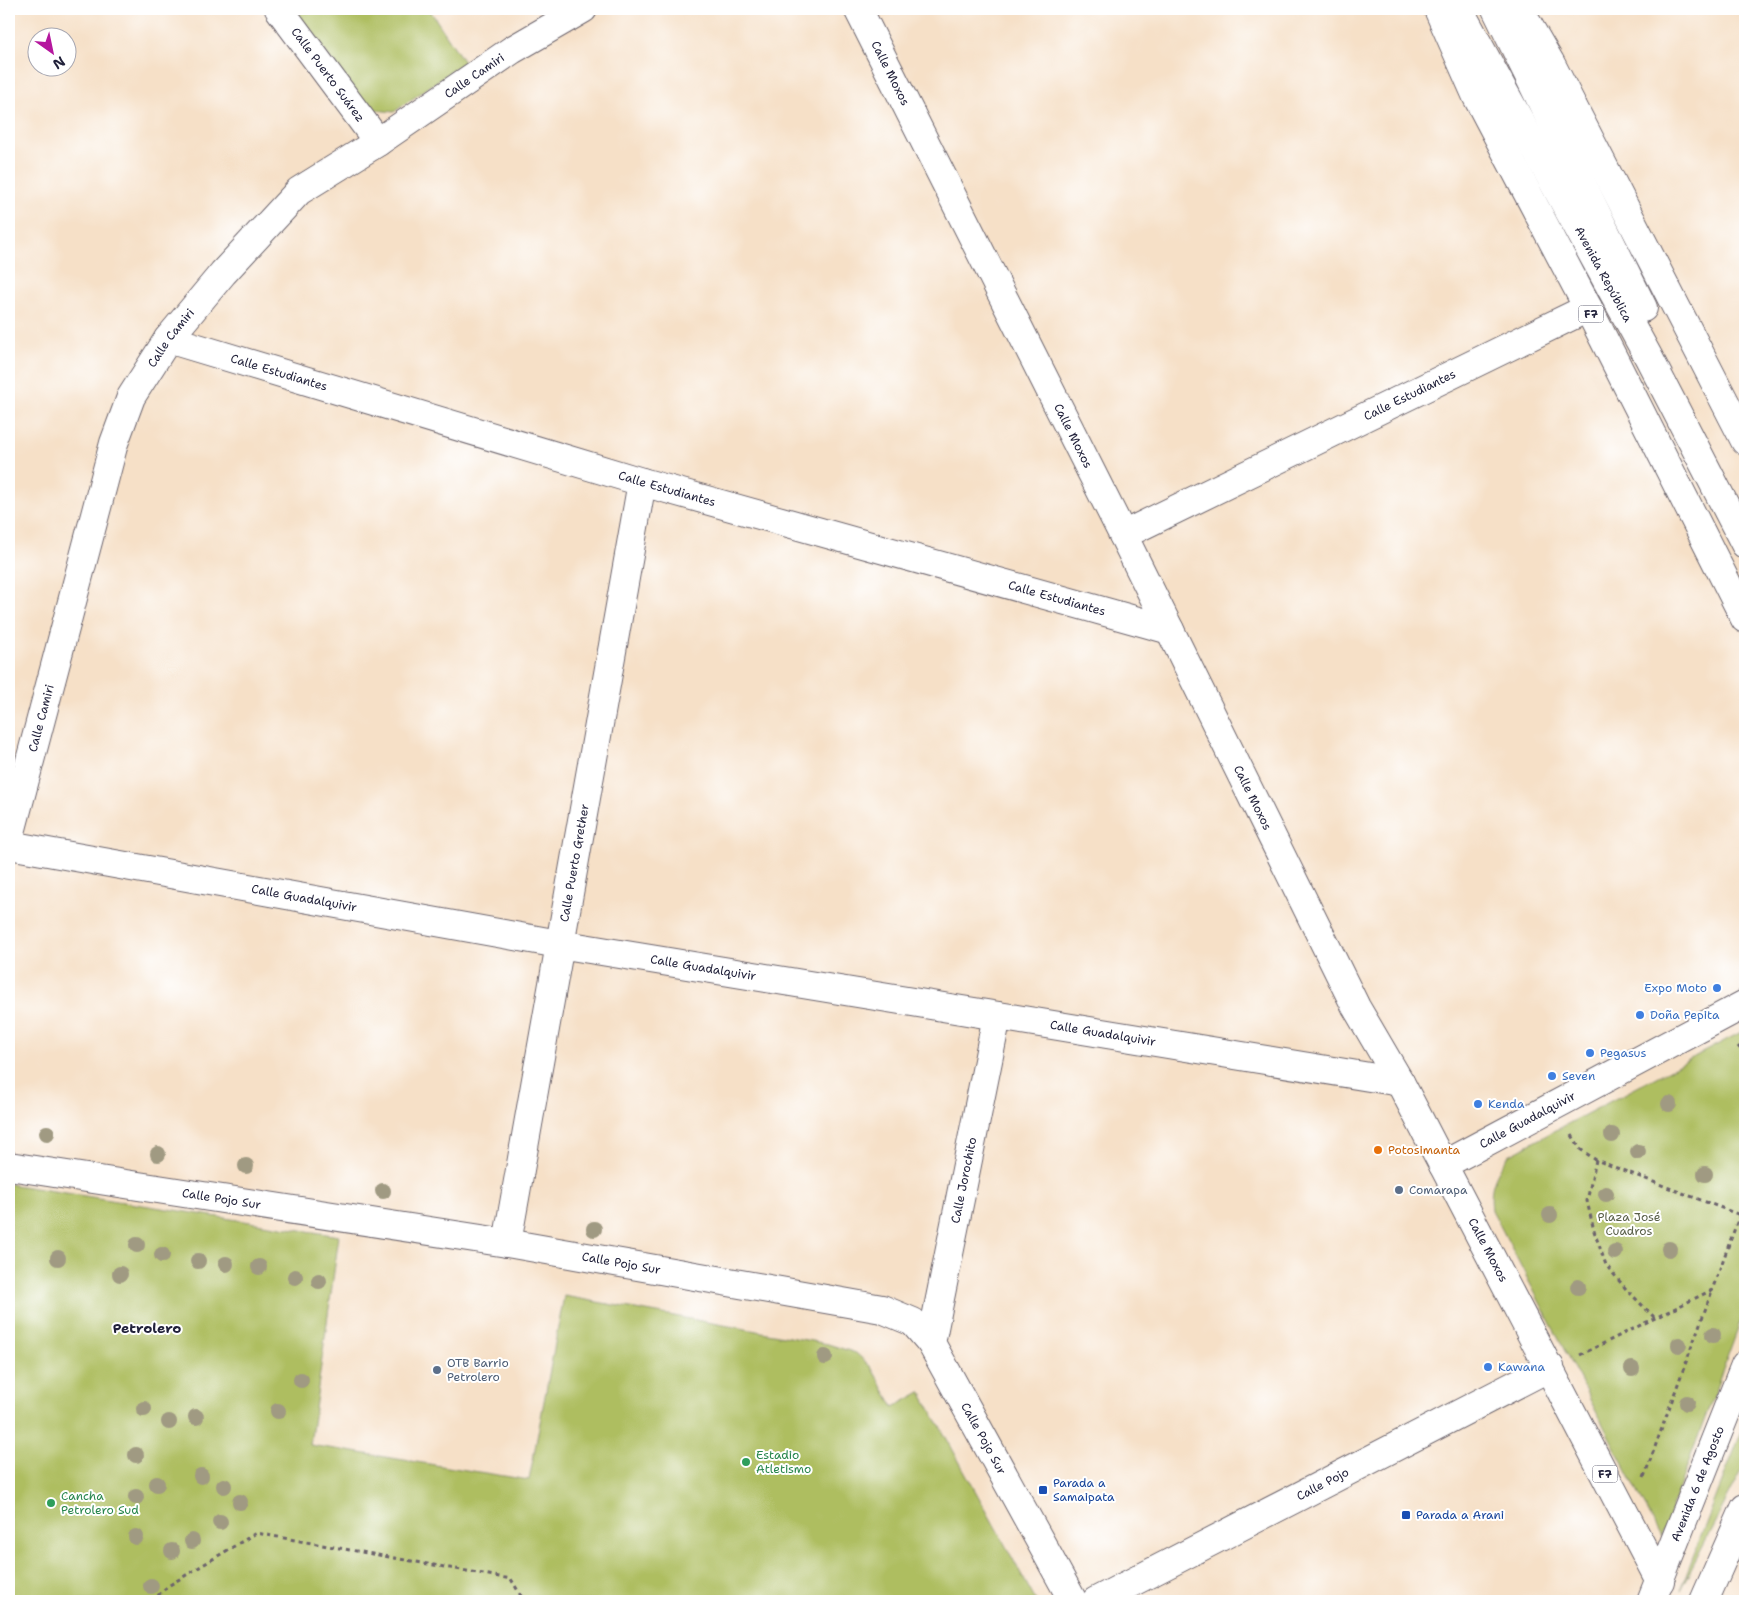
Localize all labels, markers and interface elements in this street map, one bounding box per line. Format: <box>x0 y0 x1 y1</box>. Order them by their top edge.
street label: Calle Puerto Suárez <box>288 24 368 125</box>
north arrow <box>28 28 78 78</box>
street label: Calle Moxos <box>867 38 913 108</box>
street label: Calle Camiri <box>441 50 507 102</box>
text: N <box>50 52 69 73</box>
street label: Avenida República <box>1571 224 1636 325</box>
street label: Calle Camiri <box>144 305 198 370</box>
road number: F7 <box>1578 306 1604 322</box>
street label: Calle Estudiantes <box>229 350 330 395</box>
street label: Calle Estudiantes <box>1361 366 1458 424</box>
street label: Calle Moxos <box>1050 401 1096 471</box>
street label: Calle Estudiantes <box>616 467 718 510</box>
street label: Calle Estudiantes <box>1006 577 1108 620</box>
street label: Calle Camiri <box>25 683 58 754</box>
street label: Calle Moxos <box>1230 763 1276 833</box>
street label: Calle Puerto Grether <box>556 802 593 923</box>
street label: Calle Guadalquivir <box>250 881 359 916</box>
street label: Calle Guadalquivir <box>649 951 758 984</box>
place label: Expo Moto <box>1644 980 1707 996</box>
marker: Expo Moto <box>1711 982 1723 994</box>
place label: Doña Pepita <box>1650 1007 1720 1023</box>
marker: Doña Pepita <box>1634 1009 1646 1021</box>
street label: Calle Guadalquivir <box>1049 1017 1157 1050</box>
place label: Pegasus <box>1600 1045 1646 1061</box>
marker: Pegasus <box>1584 1047 1596 1059</box>
place label: Seven <box>1562 1068 1595 1084</box>
marker: Seven <box>1546 1070 1558 1082</box>
street label: Calle Guadalquivir <box>1477 1088 1579 1152</box>
place label: Kenda <box>1488 1096 1525 1112</box>
marker: Kenda <box>1472 1098 1484 1110</box>
street label: Calle Jorochito <box>947 1136 980 1225</box>
place label: Potosimanta <box>1388 1142 1461 1158</box>
marker: Potosimanta <box>1372 1144 1384 1156</box>
place label: Comarapa <box>1409 1182 1468 1198</box>
marker: Comarapa <box>1393 1184 1405 1196</box>
street label: Calle Pojo Sur <box>181 1185 262 1213</box>
park label: Plaza José Cuadros <box>1597 1209 1661 1239</box>
street label: Calle Moxos <box>1464 1215 1512 1285</box>
street label: Calle Pojo Sur <box>581 1248 662 1278</box>
district label: Petrolero <box>113 1319 181 1337</box>
place label: OTB Barrio Petrolero <box>447 1355 509 1385</box>
place label: Kawana <box>1498 1359 1546 1375</box>
marker: Kawana <box>1482 1361 1494 1373</box>
marker: OTB Barrio Petrolero <box>431 1364 443 1376</box>
street label: Calle Pojo Sur <box>957 1400 1010 1478</box>
street label: Avenida 6 de Agosto <box>1667 1424 1728 1544</box>
place label: Estadio Atletismo <box>756 1447 811 1477</box>
marker: Estadio Atletismo <box>740 1456 752 1468</box>
street label: Calle Pojo <box>1294 1464 1352 1504</box>
road number: F7 <box>1592 1466 1618 1482</box>
place label: Parada a Samaipata <box>1053 1475 1115 1505</box>
marker: Parada a Samaipata <box>1037 1484 1049 1496</box>
place label: Cancha Petrolero Sud <box>61 1488 139 1518</box>
marker: Cancha Petrolero Sud <box>45 1497 57 1509</box>
place label: Parada a Arani <box>1416 1507 1504 1523</box>
marker: Parada a Arani <box>1400 1509 1412 1521</box>

